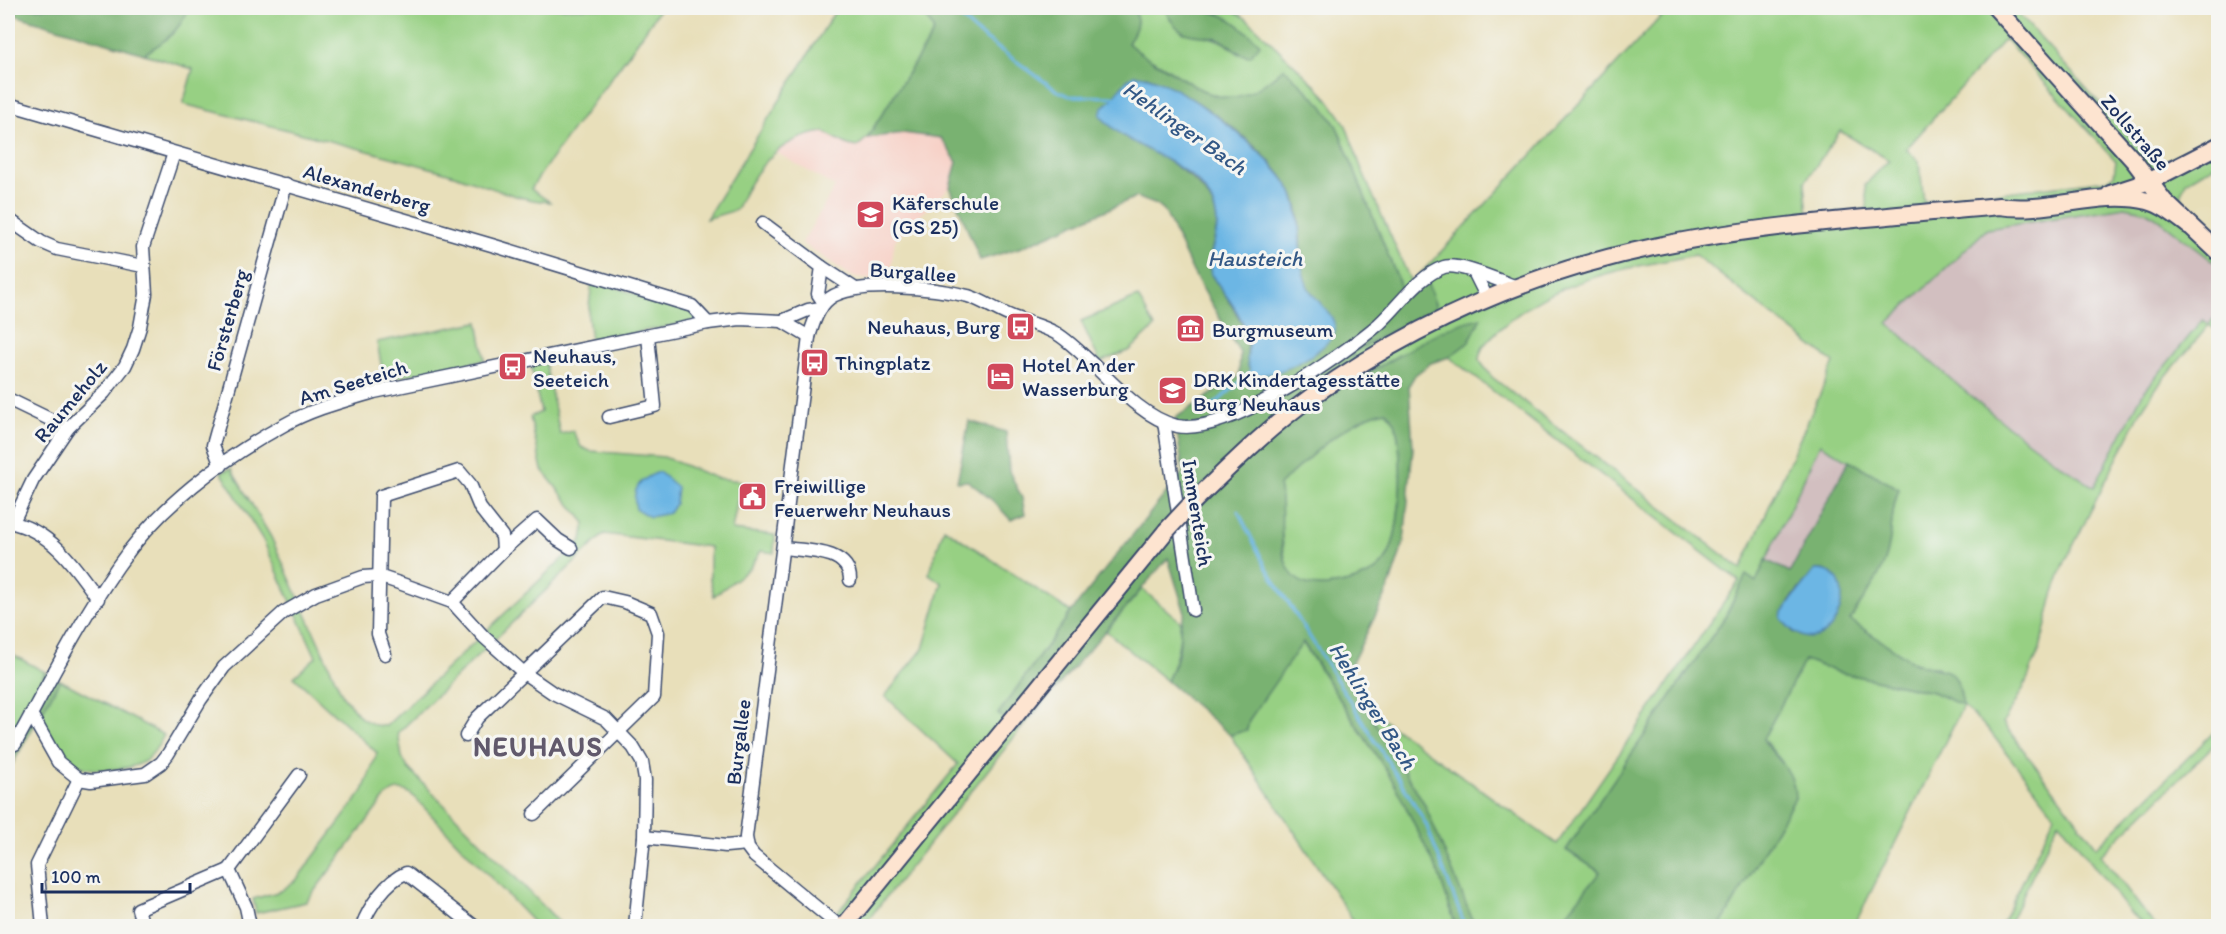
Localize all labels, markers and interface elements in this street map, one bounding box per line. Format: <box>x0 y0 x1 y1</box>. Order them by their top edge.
water label: Hehlinger Bach <box>1118 75 1252 181</box>
street label: Zollstraße <box>2096 89 2176 175</box>
street label: Alexanderberg <box>301 158 434 218</box>
place label: Käferschule (GS 25) <box>892 190 999 239</box>
school or university icon: Käferschule (GS 25) <box>855 198 887 230</box>
water label: Hausteich <box>1207 245 1303 272</box>
street label: Burgallee <box>869 257 957 287</box>
street label: Försterberg <box>201 266 254 374</box>
bus stop icon: Neuhaus, Burg <box>1005 310 1037 342</box>
museum icon: Burgmuseum <box>1175 313 1207 345</box>
place label: Neuhaus, Burg <box>867 314 1000 339</box>
place label: Burgmuseum <box>1212 317 1333 342</box>
place label: Neuhaus, Seeteich <box>533 343 617 392</box>
bus stop icon: Thingplatz <box>798 346 830 378</box>
place label: Thingplatz <box>835 350 931 375</box>
bus stop icon: Neuhaus, Seeteich <box>496 351 528 383</box>
place label: Hotel An der Wasserburg <box>1022 352 1135 401</box>
street label: Am Seeteich <box>296 353 411 410</box>
street label: Raumeholz <box>28 354 112 447</box>
hotel icon: Hotel An der Wasserburg <box>985 360 1017 392</box>
place label: DRK Kindertagesstätte Burg Neuhaus <box>1193 367 1400 416</box>
school or university icon: DRK Kindertagesstätte Burg Neuhaus <box>1156 375 1188 407</box>
street label: Immenteich <box>1177 458 1219 568</box>
place label: Freiwillige Feuerwehr Neuhaus <box>774 473 951 522</box>
public building icon: Freiwillige Feuerwehr Neuhaus <box>737 481 769 513</box>
water label: Hehlinger Bach <box>1323 637 1423 775</box>
street label: Burgallee <box>720 698 756 786</box>
district label: NEUHAUS <box>473 730 603 763</box>
scale bar <box>42 856 190 894</box>
text: 100 m <box>51 866 101 888</box>

